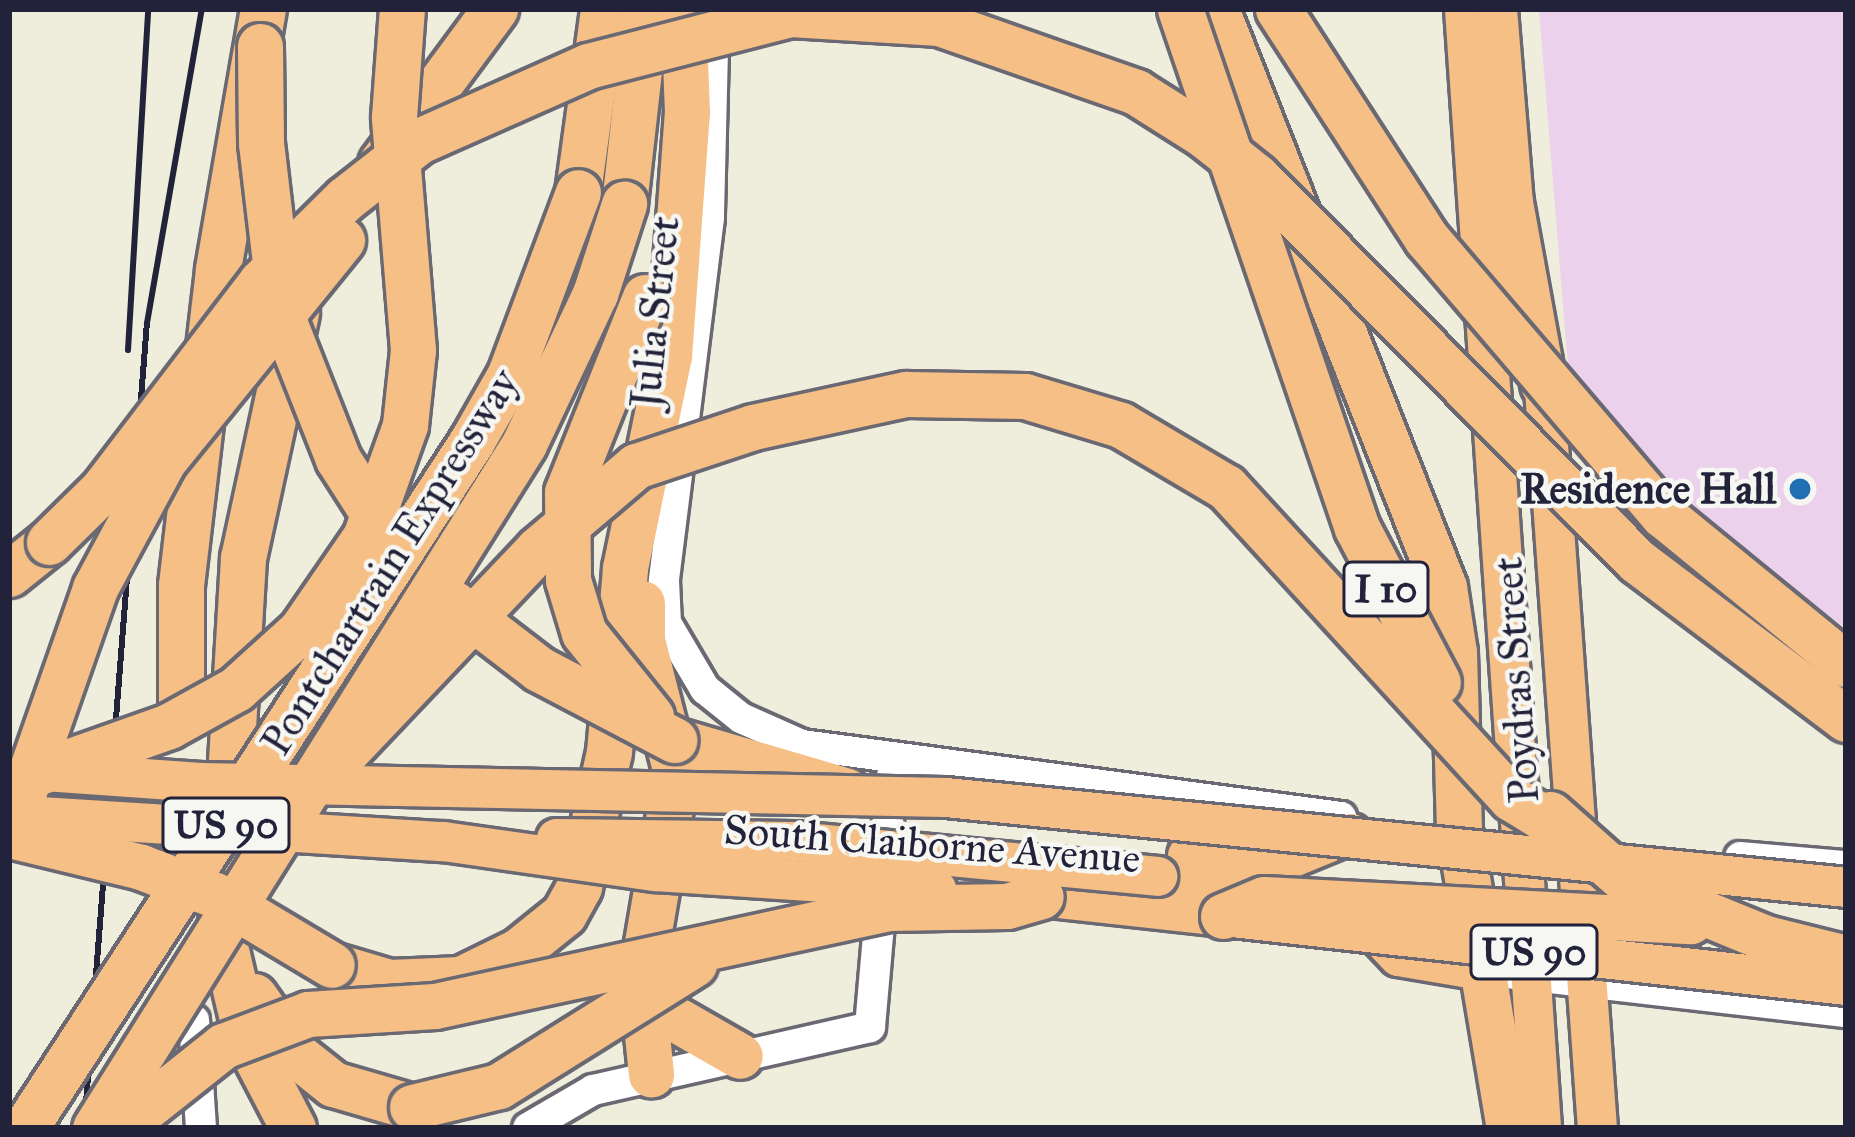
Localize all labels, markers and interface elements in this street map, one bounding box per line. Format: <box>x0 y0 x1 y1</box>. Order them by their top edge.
street label: Julia Street <box>620 214 690 410</box>
street label: Pontchartrain Expressway <box>251 360 529 764</box>
place label: Residence Hall <box>1520 464 1776 514</box>
marker: Residence Hall <box>1787 476 1813 502</box>
street label: Poydras Street <box>1482 555 1550 805</box>
road number: I 10 <box>1341 556 1431 622</box>
road number: US 90 <box>160 792 292 858</box>
street label: South Claiborne Avenue <box>722 804 1142 884</box>
road number: US 90 <box>1468 919 1600 985</box>

